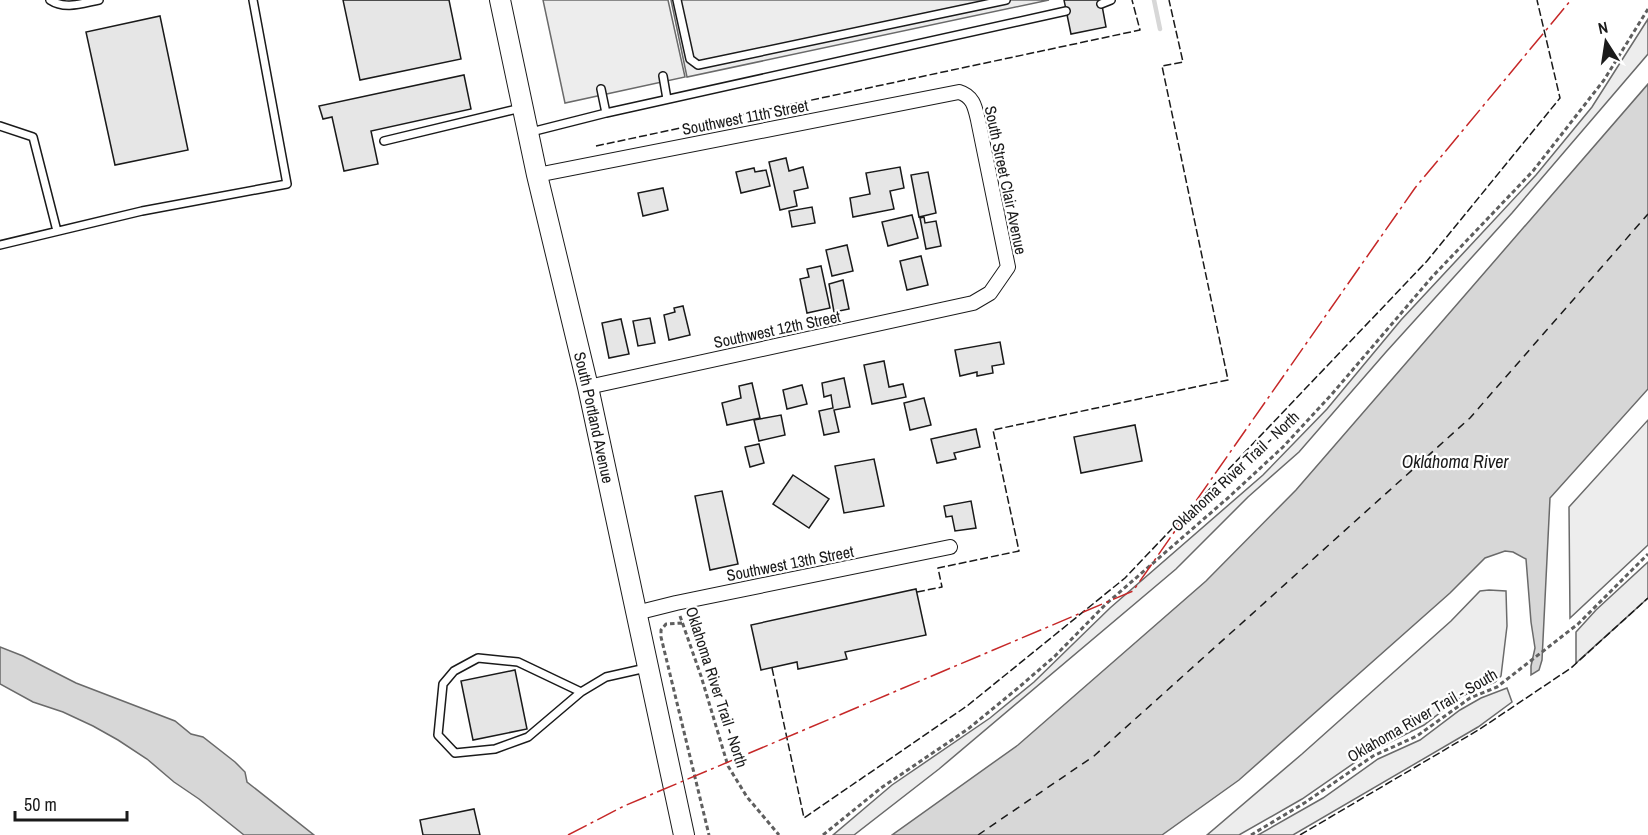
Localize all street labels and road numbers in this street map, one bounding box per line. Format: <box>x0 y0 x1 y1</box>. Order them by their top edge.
street label: Southwest 11th Street <box>680 94 810 140</box>
street label: South Street Clair Avenue <box>979 104 1033 256</box>
street label: Southwest 12th Street <box>712 305 843 353</box>
street label: South Portland Avenue <box>569 349 619 485</box>
street label: Oklahoma River Trail - North <box>1166 406 1304 536</box>
street label: Southwest 13th Street <box>725 540 856 586</box>
street label: Oklahoma River Trail - North <box>681 604 753 770</box>
street label: Oklahoma River Trail - South <box>1343 663 1501 767</box>

